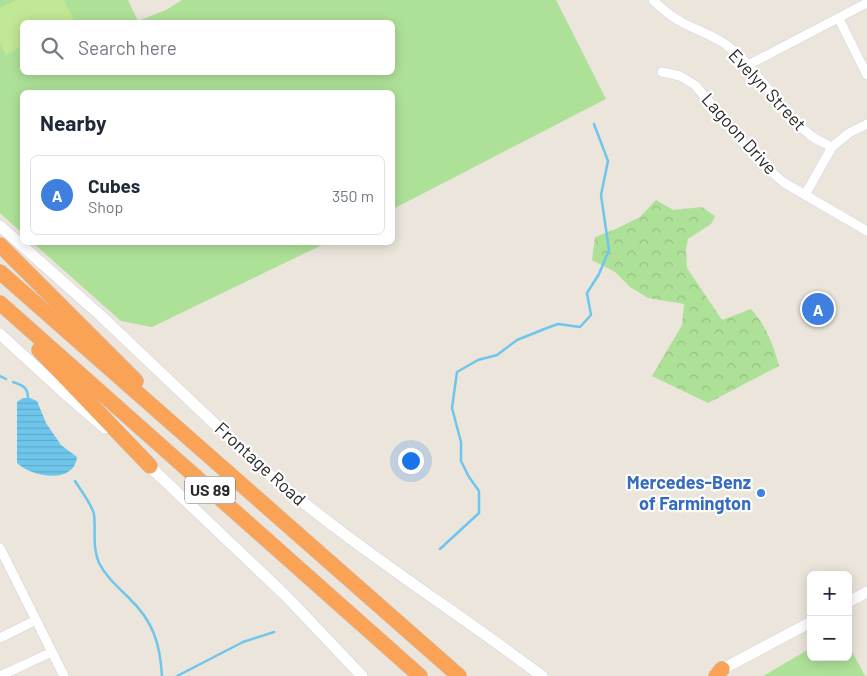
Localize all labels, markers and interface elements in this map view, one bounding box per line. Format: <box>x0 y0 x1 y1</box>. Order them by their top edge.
search box <box>20 20 395 75</box>
icon: search <box>38 34 66 62</box>
text: Search here <box>78 36 177 59</box>
street label: Evelyn Street <box>724 44 811 135</box>
street label: Lagoon Drive <box>697 88 782 179</box>
text: Nearby <box>40 110 106 135</box>
text: Cubes <box>88 174 140 197</box>
text: A <box>52 186 62 205</box>
text: 350 m <box>332 186 374 205</box>
text: Shop <box>88 197 123 216</box>
pin: A <box>802 290 834 328</box>
street label: Frontage Road <box>211 417 311 510</box>
your location <box>398 448 424 474</box>
place label: Mercedes-Benz of Farmington <box>627 471 751 514</box>
road number: US 89 <box>185 476 235 504</box>
marker: Mercedes-Benz of Farmington <box>755 487 767 499</box>
map controls <box>807 571 852 661</box>
button: + <box>807 571 852 616</box>
button: − <box>807 616 852 661</box>

